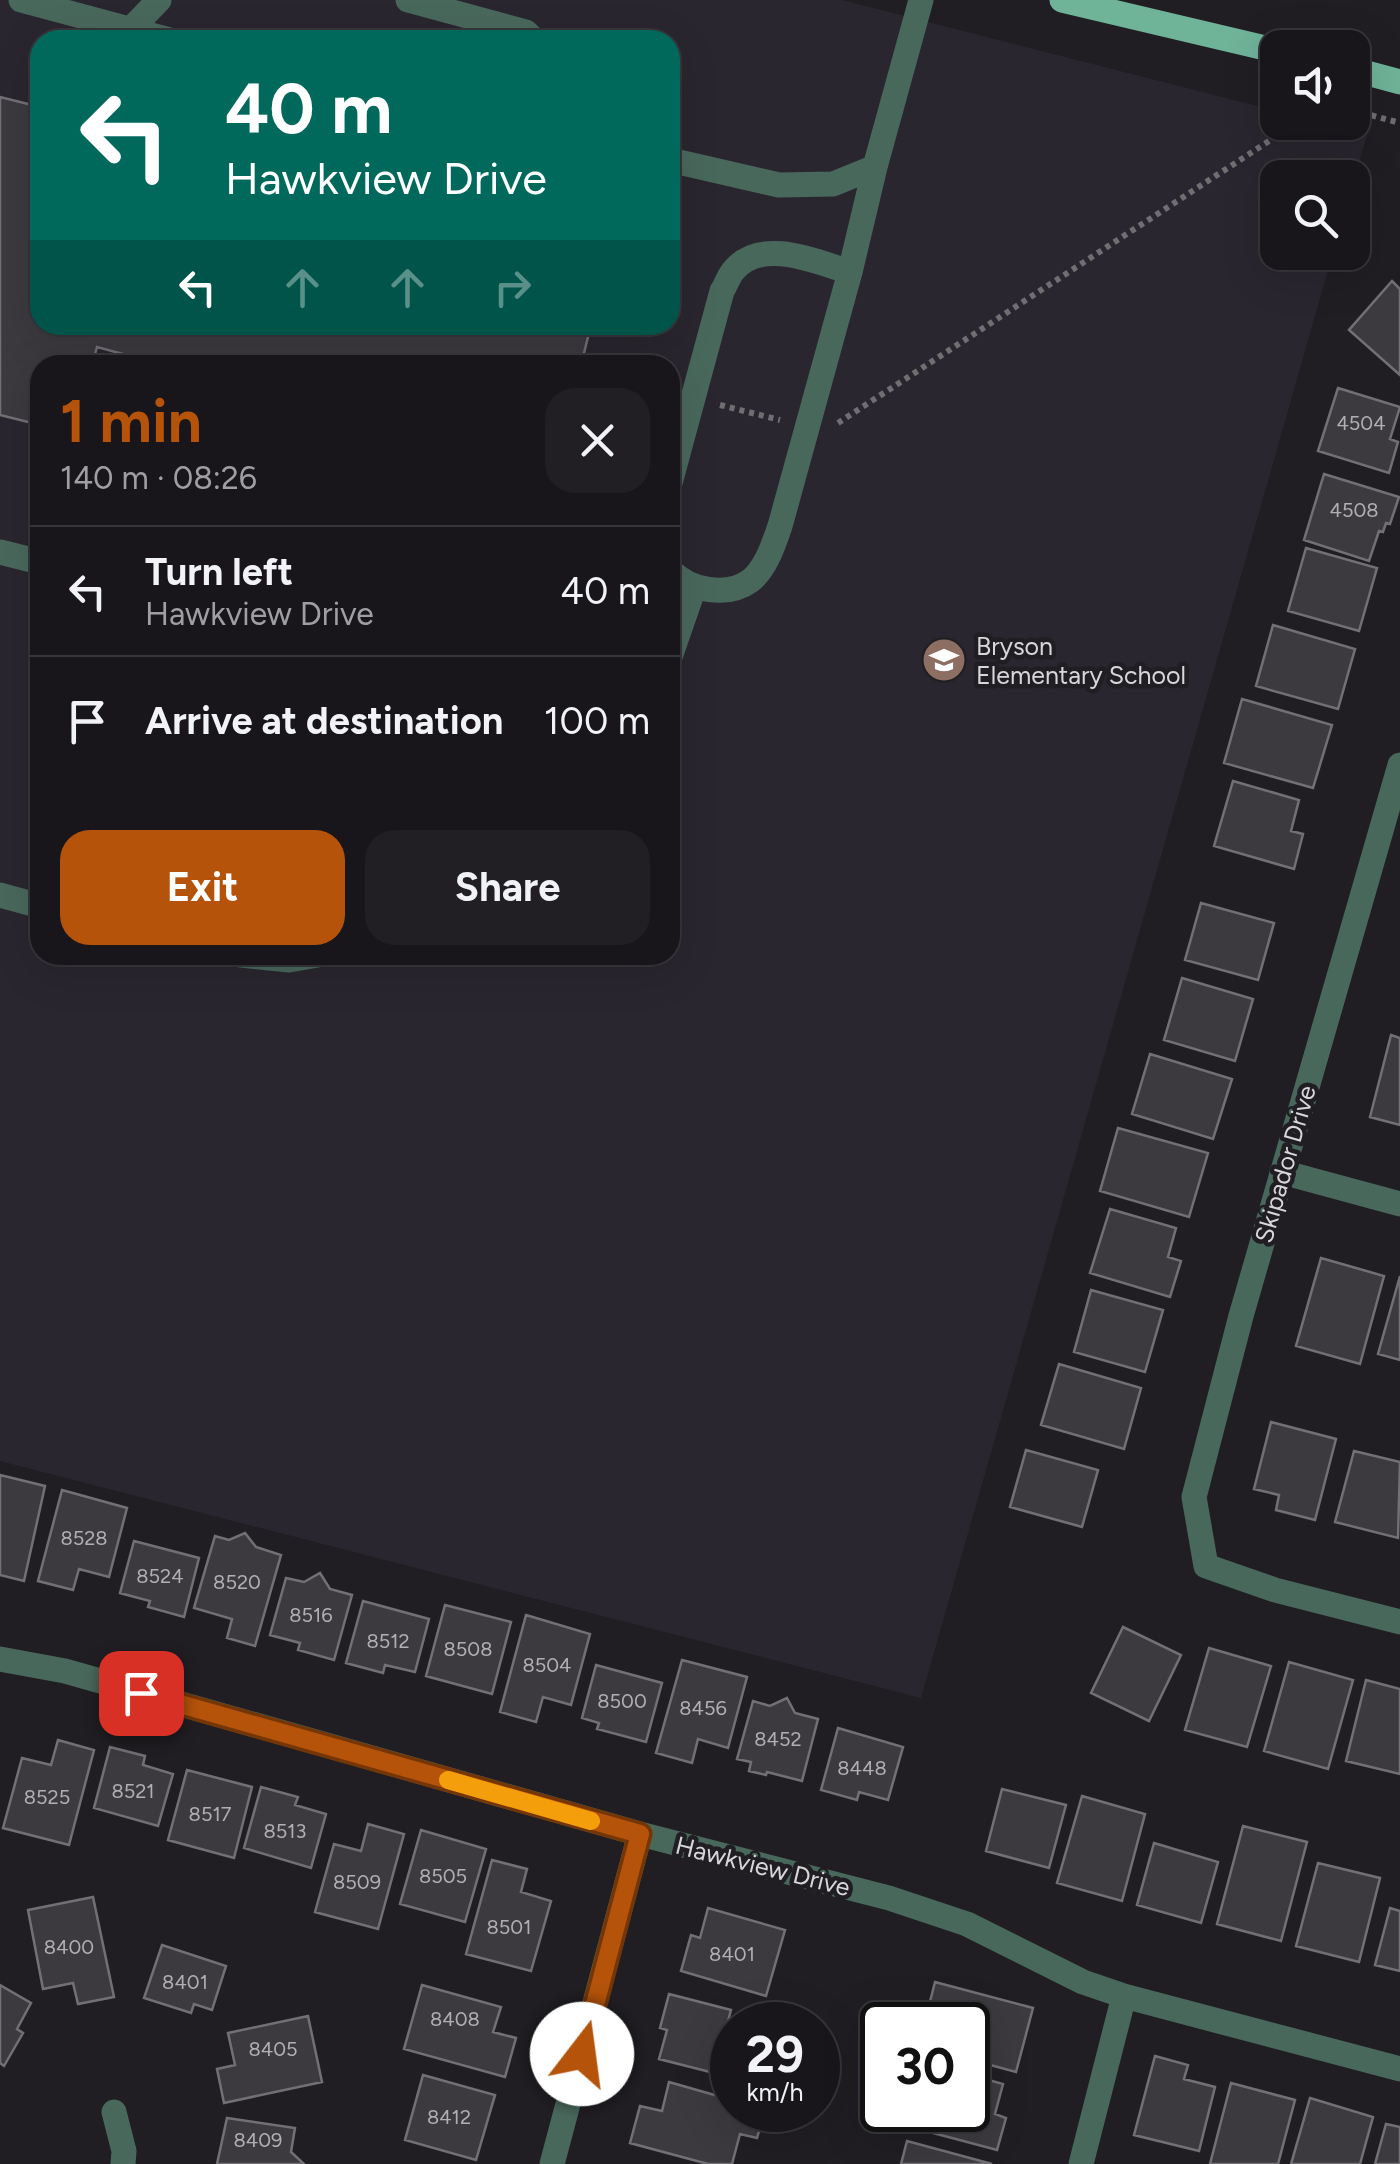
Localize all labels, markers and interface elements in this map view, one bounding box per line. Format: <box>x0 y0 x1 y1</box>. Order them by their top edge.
map controls <box>1260 30 1370 270</box>
button: sound <box>1260 30 1370 140</box>
text: 40 m <box>225 66 392 151</box>
icon: left <box>60 70 190 200</box>
text: Hawkview Drive <box>225 151 547 205</box>
button: search <box>1260 160 1370 270</box>
icon: left <box>170 260 225 315</box>
icon: ahead <box>275 260 330 315</box>
icon: ahead <box>380 260 435 315</box>
icon: right <box>485 260 540 315</box>
text: 1 min <box>60 385 202 457</box>
button: close <box>545 388 650 493</box>
house number: 4504 <box>1336 411 1386 435</box>
text: 140 m · 08:26 <box>60 459 257 497</box>
house number: 4508 <box>1329 498 1379 522</box>
text: Turn left <box>145 549 293 595</box>
icon: left <box>60 564 115 619</box>
text: 40 m <box>560 568 650 614</box>
text: Hawkview Drive <box>145 595 374 633</box>
place label: Bryson Elementary School <box>976 631 1186 690</box>
school or university icon: Bryson Elementary School <box>921 637 967 683</box>
icon: arrive <box>60 694 115 749</box>
text: Arrive at destination <box>145 698 503 744</box>
text: 100 m <box>544 698 650 744</box>
button: Exit <box>60 830 345 945</box>
button: Share <box>365 830 650 945</box>
street label: Skipador Drive <box>1248 1082 1322 1246</box>
house number: 8528 <box>60 1526 108 1550</box>
house number: 8524 <box>136 1564 184 1588</box>
house number: 8520 <box>213 1570 261 1594</box>
house number: 8516 <box>289 1603 333 1627</box>
house number: 8512 <box>366 1629 410 1653</box>
house number: 8508 <box>444 1637 492 1661</box>
pin <box>99 1651 184 1736</box>
house number: 8504 <box>522 1653 572 1677</box>
icon: arrive <box>114 1666 169 1721</box>
house number: 8500 <box>597 1689 647 1713</box>
house number: 8456 <box>679 1696 727 1720</box>
house number: 8452 <box>754 1727 802 1751</box>
house number: 8448 <box>837 1756 887 1780</box>
house number: 8521 <box>111 1779 155 1803</box>
house number: 8525 <box>24 1785 70 1809</box>
house number: 8517 <box>189 1802 232 1826</box>
house number: 8513 <box>264 1819 306 1843</box>
street label: Hawkview Drive <box>673 1830 853 1902</box>
house number: 8505 <box>419 1864 467 1888</box>
house number: 8509 <box>333 1870 381 1894</box>
house number: 8501 <box>487 1915 531 1939</box>
house number: 8400 <box>44 1935 94 1959</box>
house number: 8401 <box>709 1942 755 1966</box>
house number: 8401 <box>162 1970 208 1994</box>
position arrow <box>530 2002 634 2106</box>
speed limit sign: 30 <box>860 2002 990 2132</box>
house number: 8408 <box>430 2007 480 2031</box>
text: 29 <box>746 2024 804 2085</box>
house number: 8405 <box>248 2037 298 2061</box>
text: km/h <box>746 2077 804 2107</box>
house number: 8412 <box>427 2105 471 2129</box>
house number: 8409 <box>234 2128 282 2152</box>

